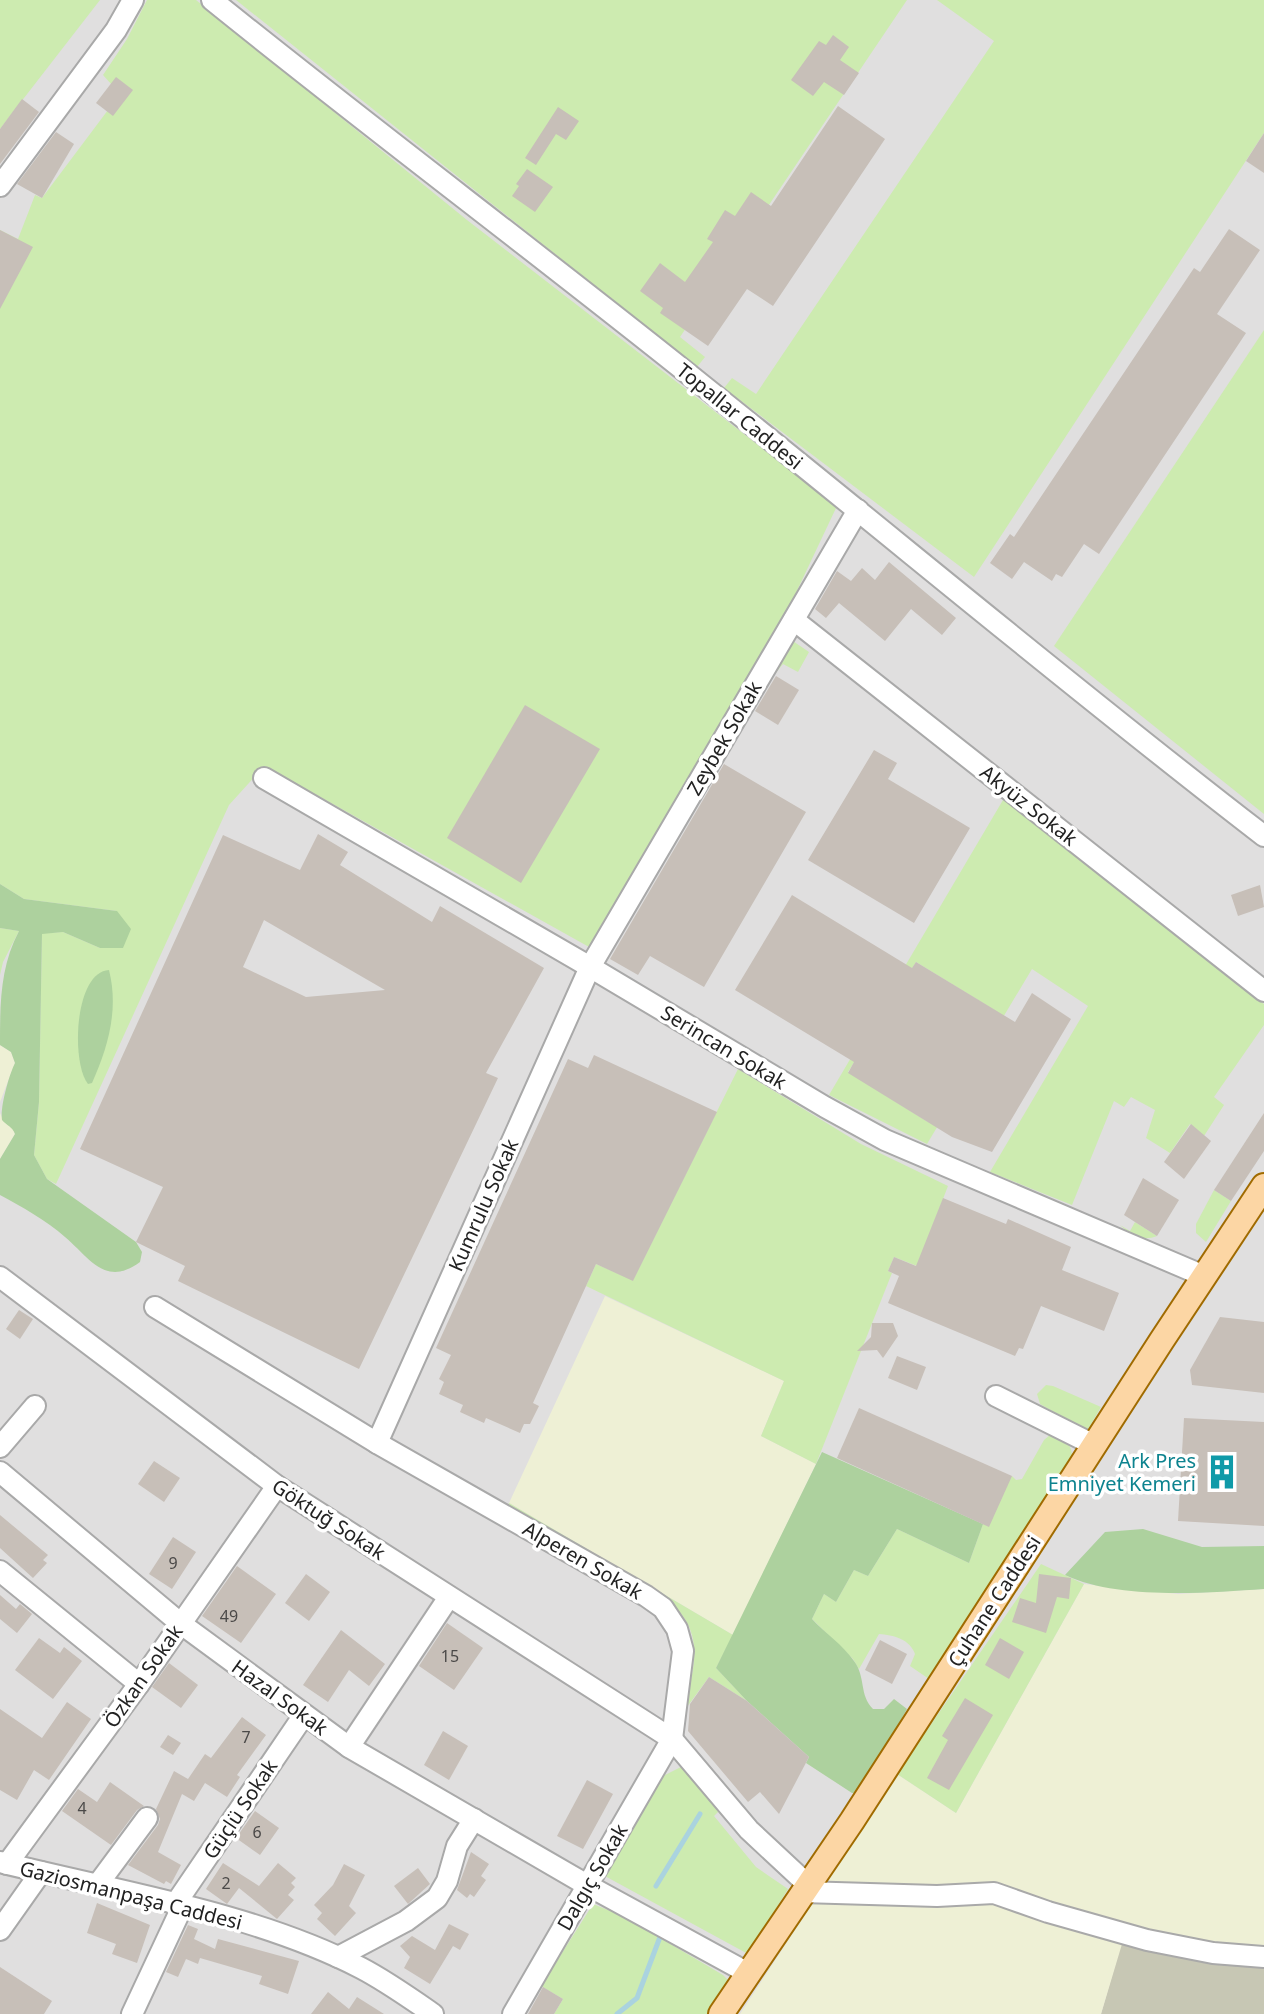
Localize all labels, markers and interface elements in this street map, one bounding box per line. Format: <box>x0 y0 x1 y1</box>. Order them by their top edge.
street label: Topallar Caddesi <box>671 357 809 475</box>
street label: Zeybek Sokak <box>680 676 768 800</box>
street label: Akyüz Sokak <box>975 759 1083 852</box>
street label: Serincan Sokak <box>656 999 792 1095</box>
street label: Kumrulu Sokak <box>442 1134 524 1276</box>
place label: Ark Pres Emniyet Kemeri <box>1048 1447 1196 1497</box>
building icon: Ark Pres Emniyet Kemeri <box>1203 1453 1241 1491</box>
street label: Göktuğ Sokak <box>267 1472 391 1566</box>
street label: Alperen Sokak <box>518 1515 648 1605</box>
street label: Çuhane Caddesi <box>941 1530 1047 1672</box>
house number: 9 <box>168 1552 178 1574</box>
house number: 49 <box>220 1605 238 1627</box>
street label: Özkan Sokak <box>97 1619 189 1733</box>
house number: 15 <box>441 1645 459 1667</box>
street label: Hazal Sokak <box>226 1653 334 1741</box>
house number: 7 <box>241 1726 251 1748</box>
street label: Güçlü Sokak <box>197 1754 283 1864</box>
house number: 4 <box>77 1797 87 1819</box>
street label: Dalgıç Sokak <box>551 1818 634 1935</box>
house number: 6 <box>252 1821 262 1843</box>
street label: Gaziosmanpaşa Caddesi <box>17 1854 245 1936</box>
house number: 2 <box>221 1872 231 1894</box>

